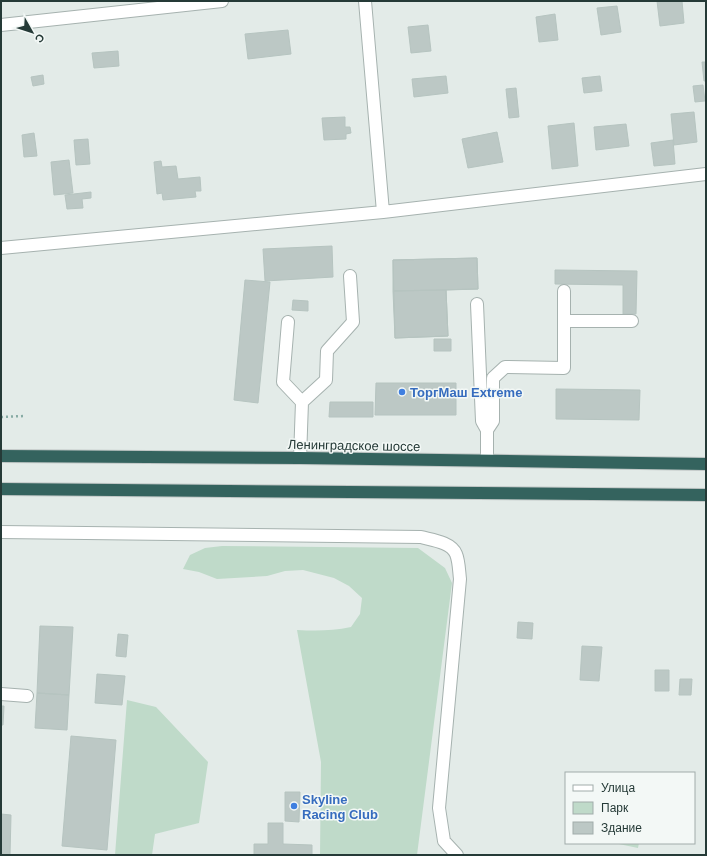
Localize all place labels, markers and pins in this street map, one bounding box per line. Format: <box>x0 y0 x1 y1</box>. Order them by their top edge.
place label: ТоргМаш Extreme <box>410 385 522 400</box>
marker: ТоргМаш Extreme <box>397 387 407 397</box>
place label: Skyline Racing Club <box>302 792 378 822</box>
marker: Skyline Racing Club <box>289 801 299 811</box>

